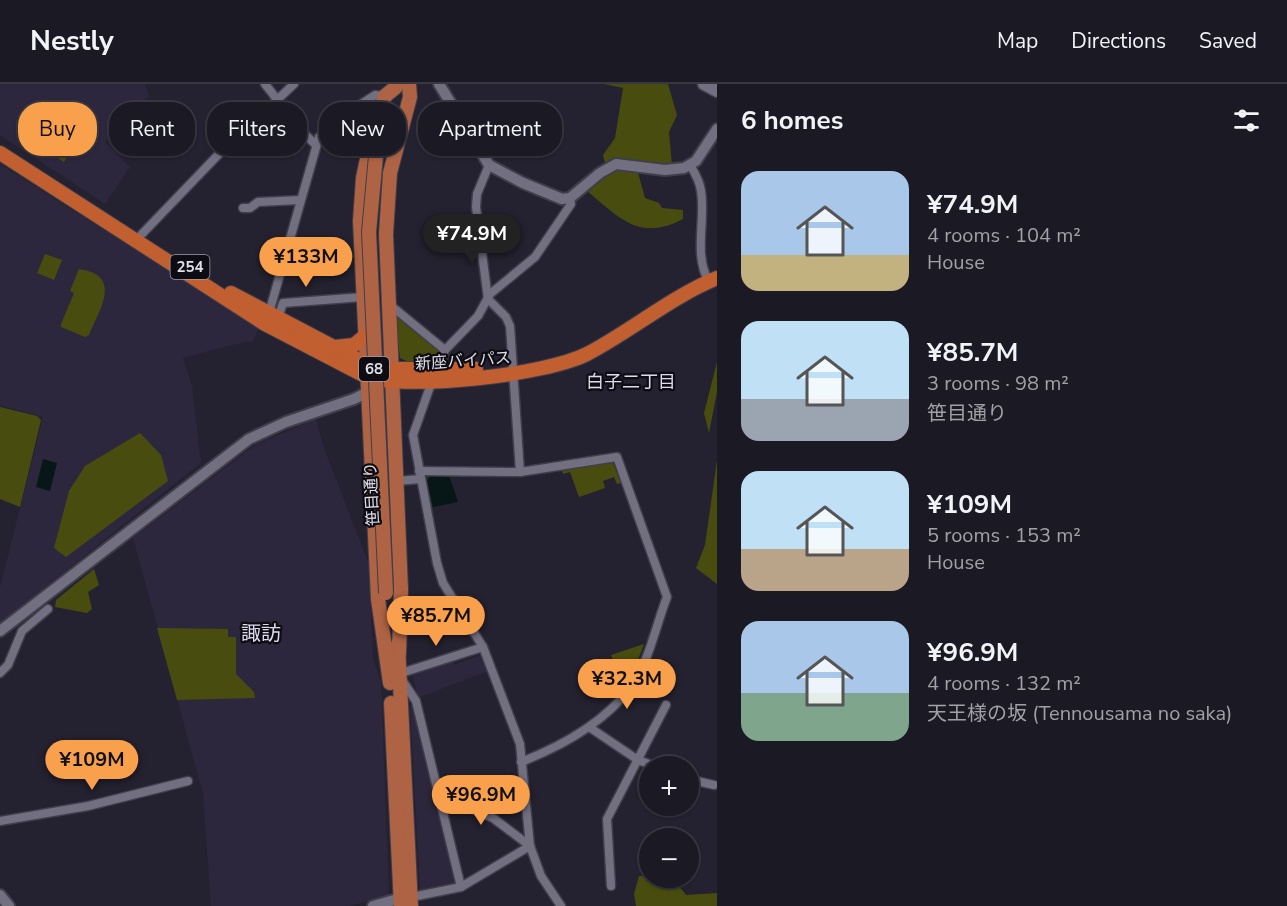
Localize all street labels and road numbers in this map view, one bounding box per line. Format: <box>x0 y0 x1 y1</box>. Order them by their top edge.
road number: 254 <box>170 255 210 279</box>
street label: 新座バイパス <box>415 347 511 375</box>
road number: 68 <box>359 357 389 381</box>
street label: 笹目通り <box>359 461 385 527</box>

